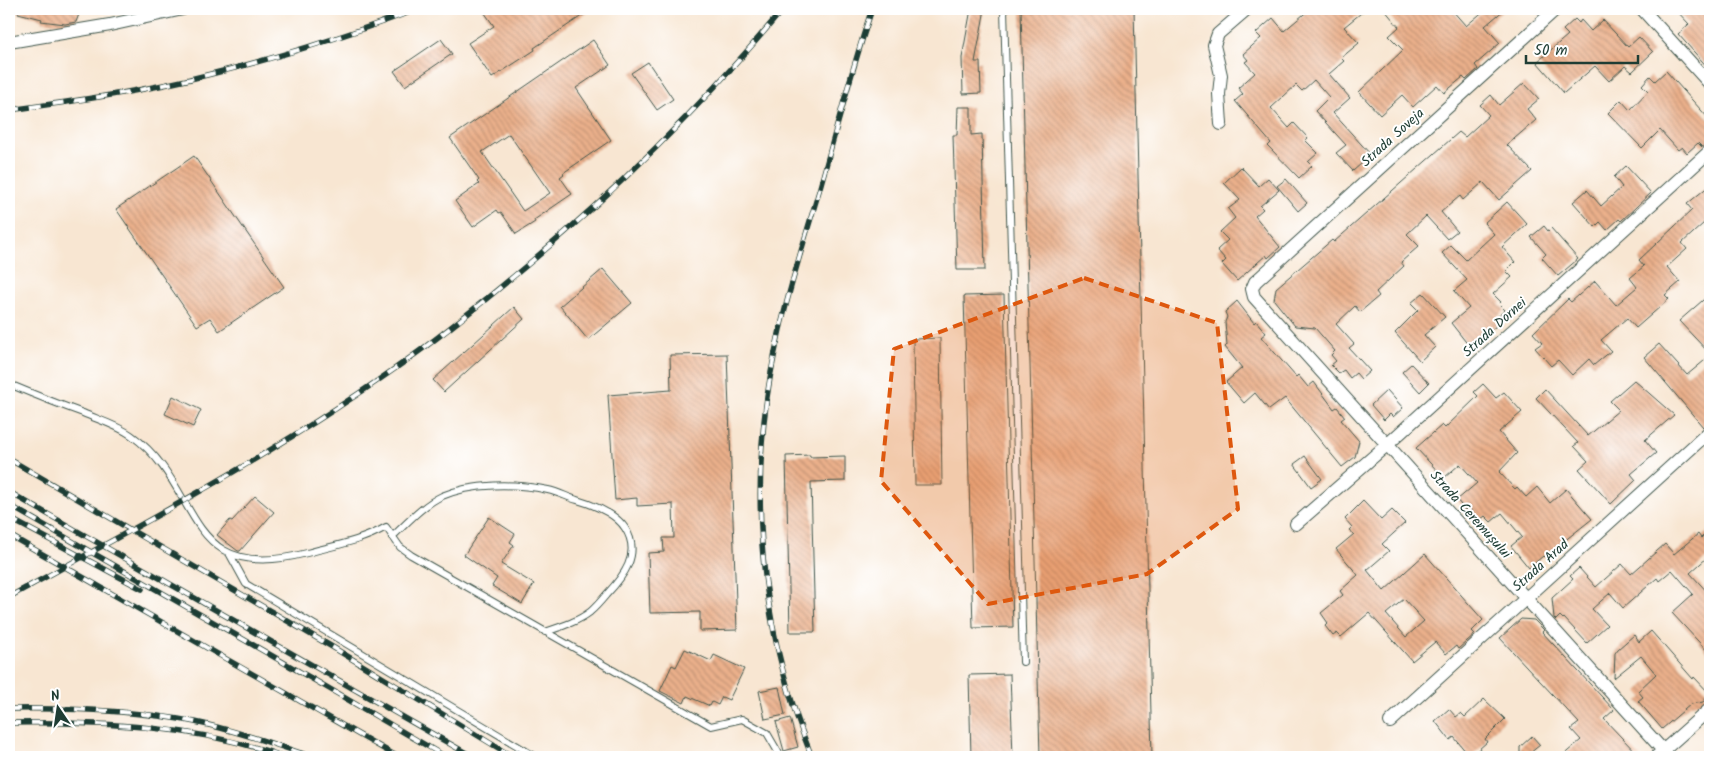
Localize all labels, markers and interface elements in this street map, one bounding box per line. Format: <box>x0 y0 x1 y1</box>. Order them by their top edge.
scale bar <box>1526 32 1639 64</box>
text: 50 m <box>1534 39 1568 63</box>
street label: Strada Soveja <box>1356 103 1430 172</box>
street label: Strada Dornei <box>1457 292 1532 363</box>
street label: Strada Ceremușului <box>1424 465 1517 564</box>
street label: Strada Arad <box>1507 534 1575 597</box>
north arrow <box>32 684 82 734</box>
text: N <box>49 685 62 708</box>

